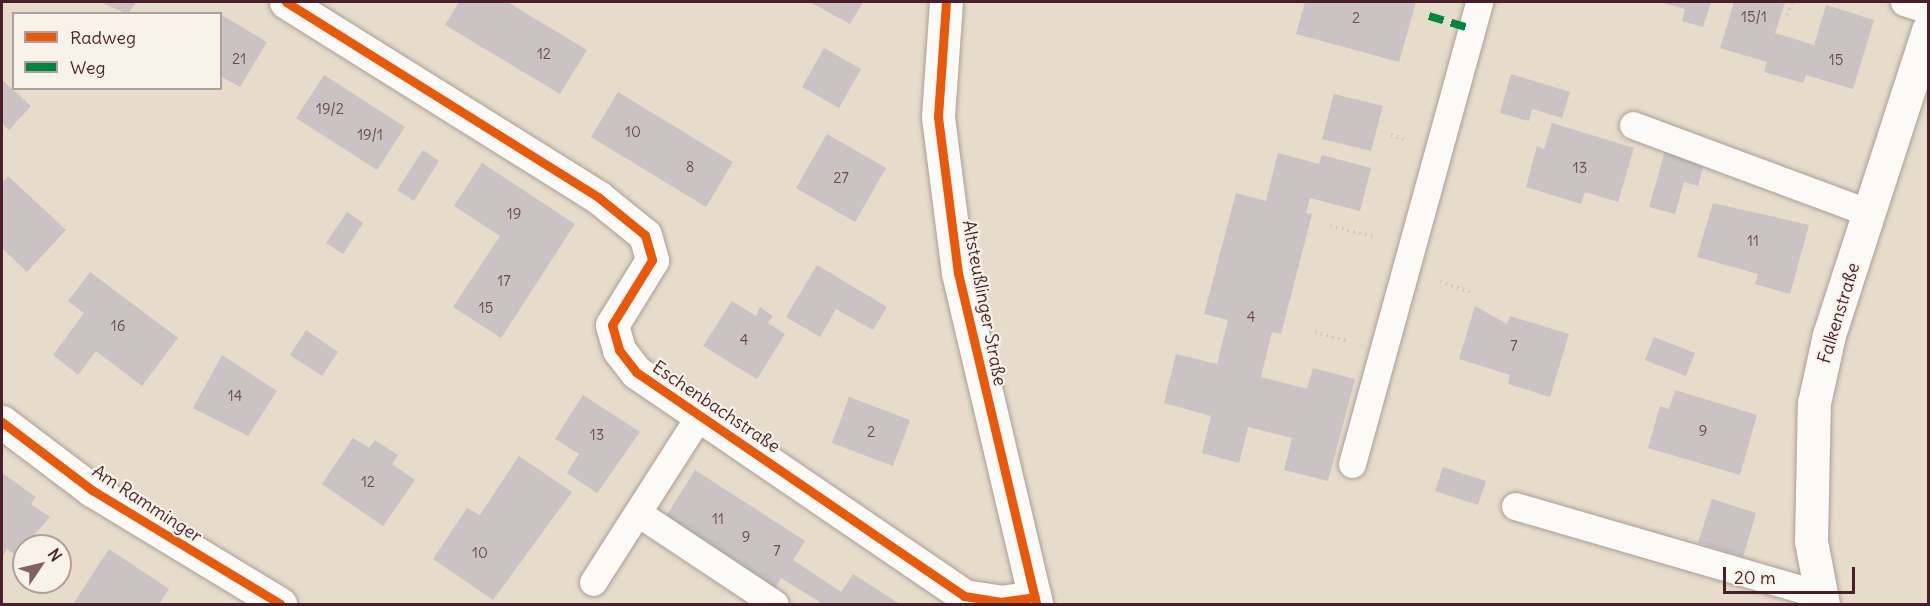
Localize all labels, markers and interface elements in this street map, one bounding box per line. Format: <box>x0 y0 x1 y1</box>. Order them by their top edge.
house number: 15/1 <box>1741 8 1767 26</box>
house number: 2 <box>1352 9 1360 27</box>
legend <box>12 12 222 90</box>
text: Radweg <box>70 26 136 49</box>
house number: 12 <box>537 45 551 63</box>
house number: 21 <box>232 50 246 68</box>
house number: 15 <box>1829 51 1843 69</box>
text: Weg <box>70 56 105 79</box>
house number: 19/2 <box>316 100 344 118</box>
house number: 10 <box>625 123 641 141</box>
house number: 19/1 <box>357 126 383 144</box>
house number: 8 <box>686 158 694 176</box>
house number: 13 <box>1573 159 1587 177</box>
house number: 27 <box>833 169 849 187</box>
house number: 19 <box>507 205 521 223</box>
street label: Altsteußlinger Straße <box>957 218 1011 388</box>
house number: 11 <box>1747 232 1759 250</box>
street label: Falkenstraße <box>1813 260 1865 366</box>
house number: 17 <box>497 272 511 290</box>
house number: 15 <box>479 299 493 317</box>
house number: 4 <box>1247 308 1255 326</box>
house number: 16 <box>111 317 125 335</box>
house number: 4 <box>740 331 748 349</box>
house number: 7 <box>1510 337 1518 355</box>
street label: Eschenbachstraße <box>648 356 784 458</box>
house number: 14 <box>228 387 242 405</box>
house number: 9 <box>1699 422 1707 440</box>
house number: 2 <box>867 423 875 441</box>
house number: 13 <box>590 426 604 444</box>
street label: Am Ramminger <box>88 461 206 547</box>
house number: 12 <box>361 473 375 491</box>
house number: 11 <box>712 510 724 528</box>
house number: 9 <box>742 528 750 546</box>
north arrow <box>12 534 72 594</box>
house number: 7 <box>773 542 781 560</box>
house number: 10 <box>472 544 488 562</box>
text: N <box>44 545 66 565</box>
scale bar <box>1726 555 1858 593</box>
text: 20 m <box>1734 566 1776 589</box>

